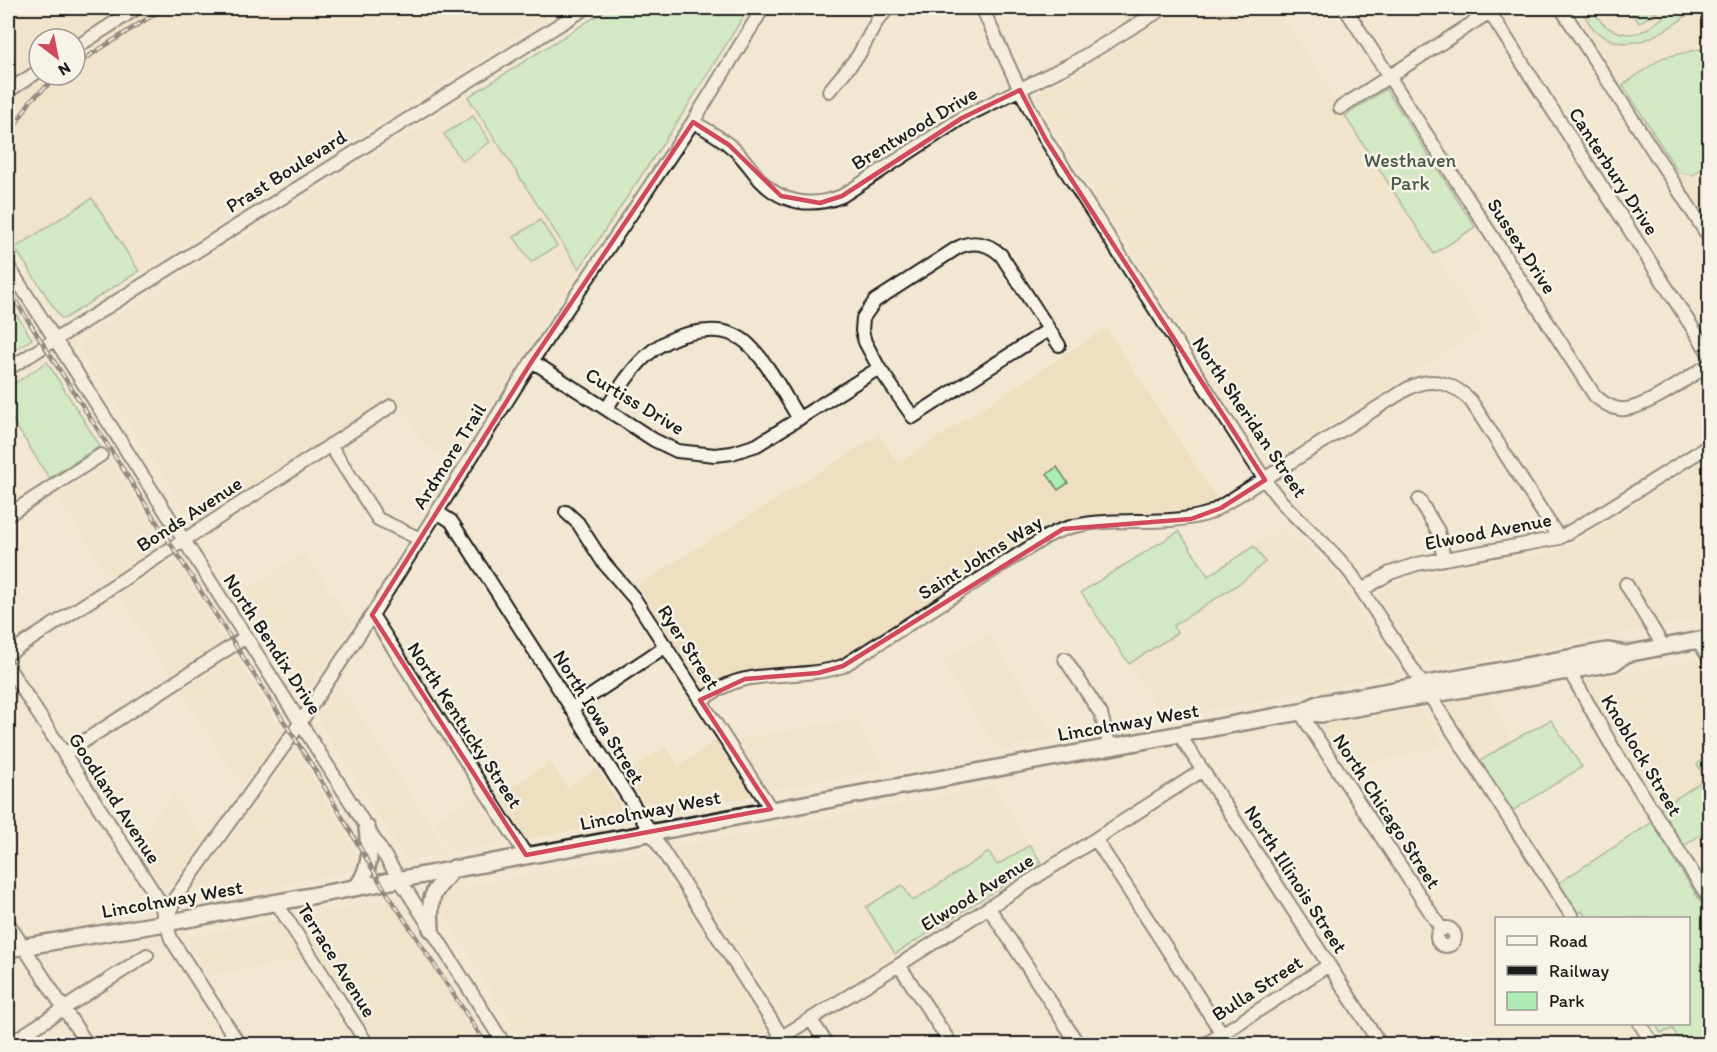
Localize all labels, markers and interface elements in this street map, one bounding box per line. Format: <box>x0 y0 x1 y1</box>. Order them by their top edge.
north arrow <box>27 27 87 87</box>
text: N <box>55 58 74 80</box>
street label: Brentwood Drive <box>847 81 981 175</box>
street label: Canterbury Drive <box>1564 103 1664 239</box>
street label: Prast Boulevard <box>221 124 351 218</box>
park label: Westhaven Park <box>1364 148 1457 195</box>
street label: Sussex Drive <box>1482 194 1562 298</box>
street label: North Sheridan Street <box>1187 332 1313 502</box>
street label: Curtiss Drive <box>581 362 689 440</box>
street label: Ardmore Trail <box>407 398 491 513</box>
street label: Bonds Avenue <box>132 471 246 557</box>
street label: Elwood Avenue <box>1423 507 1553 555</box>
street label: Saint Johns Way <box>914 509 1047 605</box>
street label: North Bendix Drive <box>219 569 327 719</box>
street label: Ryer Street <box>653 600 726 694</box>
street label: North Kentucky Street <box>402 638 528 813</box>
street label: North Iowa Street <box>548 645 650 789</box>
street label: Knoblock Street <box>1596 690 1688 821</box>
street label: Lincolnway West <box>1055 698 1201 746</box>
street label: Goodland Avenue <box>64 728 166 868</box>
street label: North Chicago Street <box>1328 729 1446 893</box>
street label: Lincolnway West <box>578 784 723 835</box>
street label: North Illinois Street <box>1239 801 1353 957</box>
street label: Elwood Avenue <box>916 848 1038 936</box>
street label: Lincolnway West <box>99 875 245 923</box>
street label: Terrace Avenue <box>292 898 382 1022</box>
legend <box>1495 917 1690 1025</box>
text: Road <box>1549 930 1588 952</box>
street label: Bulla Street <box>1207 950 1307 1026</box>
text: Railway <box>1549 960 1610 982</box>
text: Park <box>1549 990 1584 1012</box>

